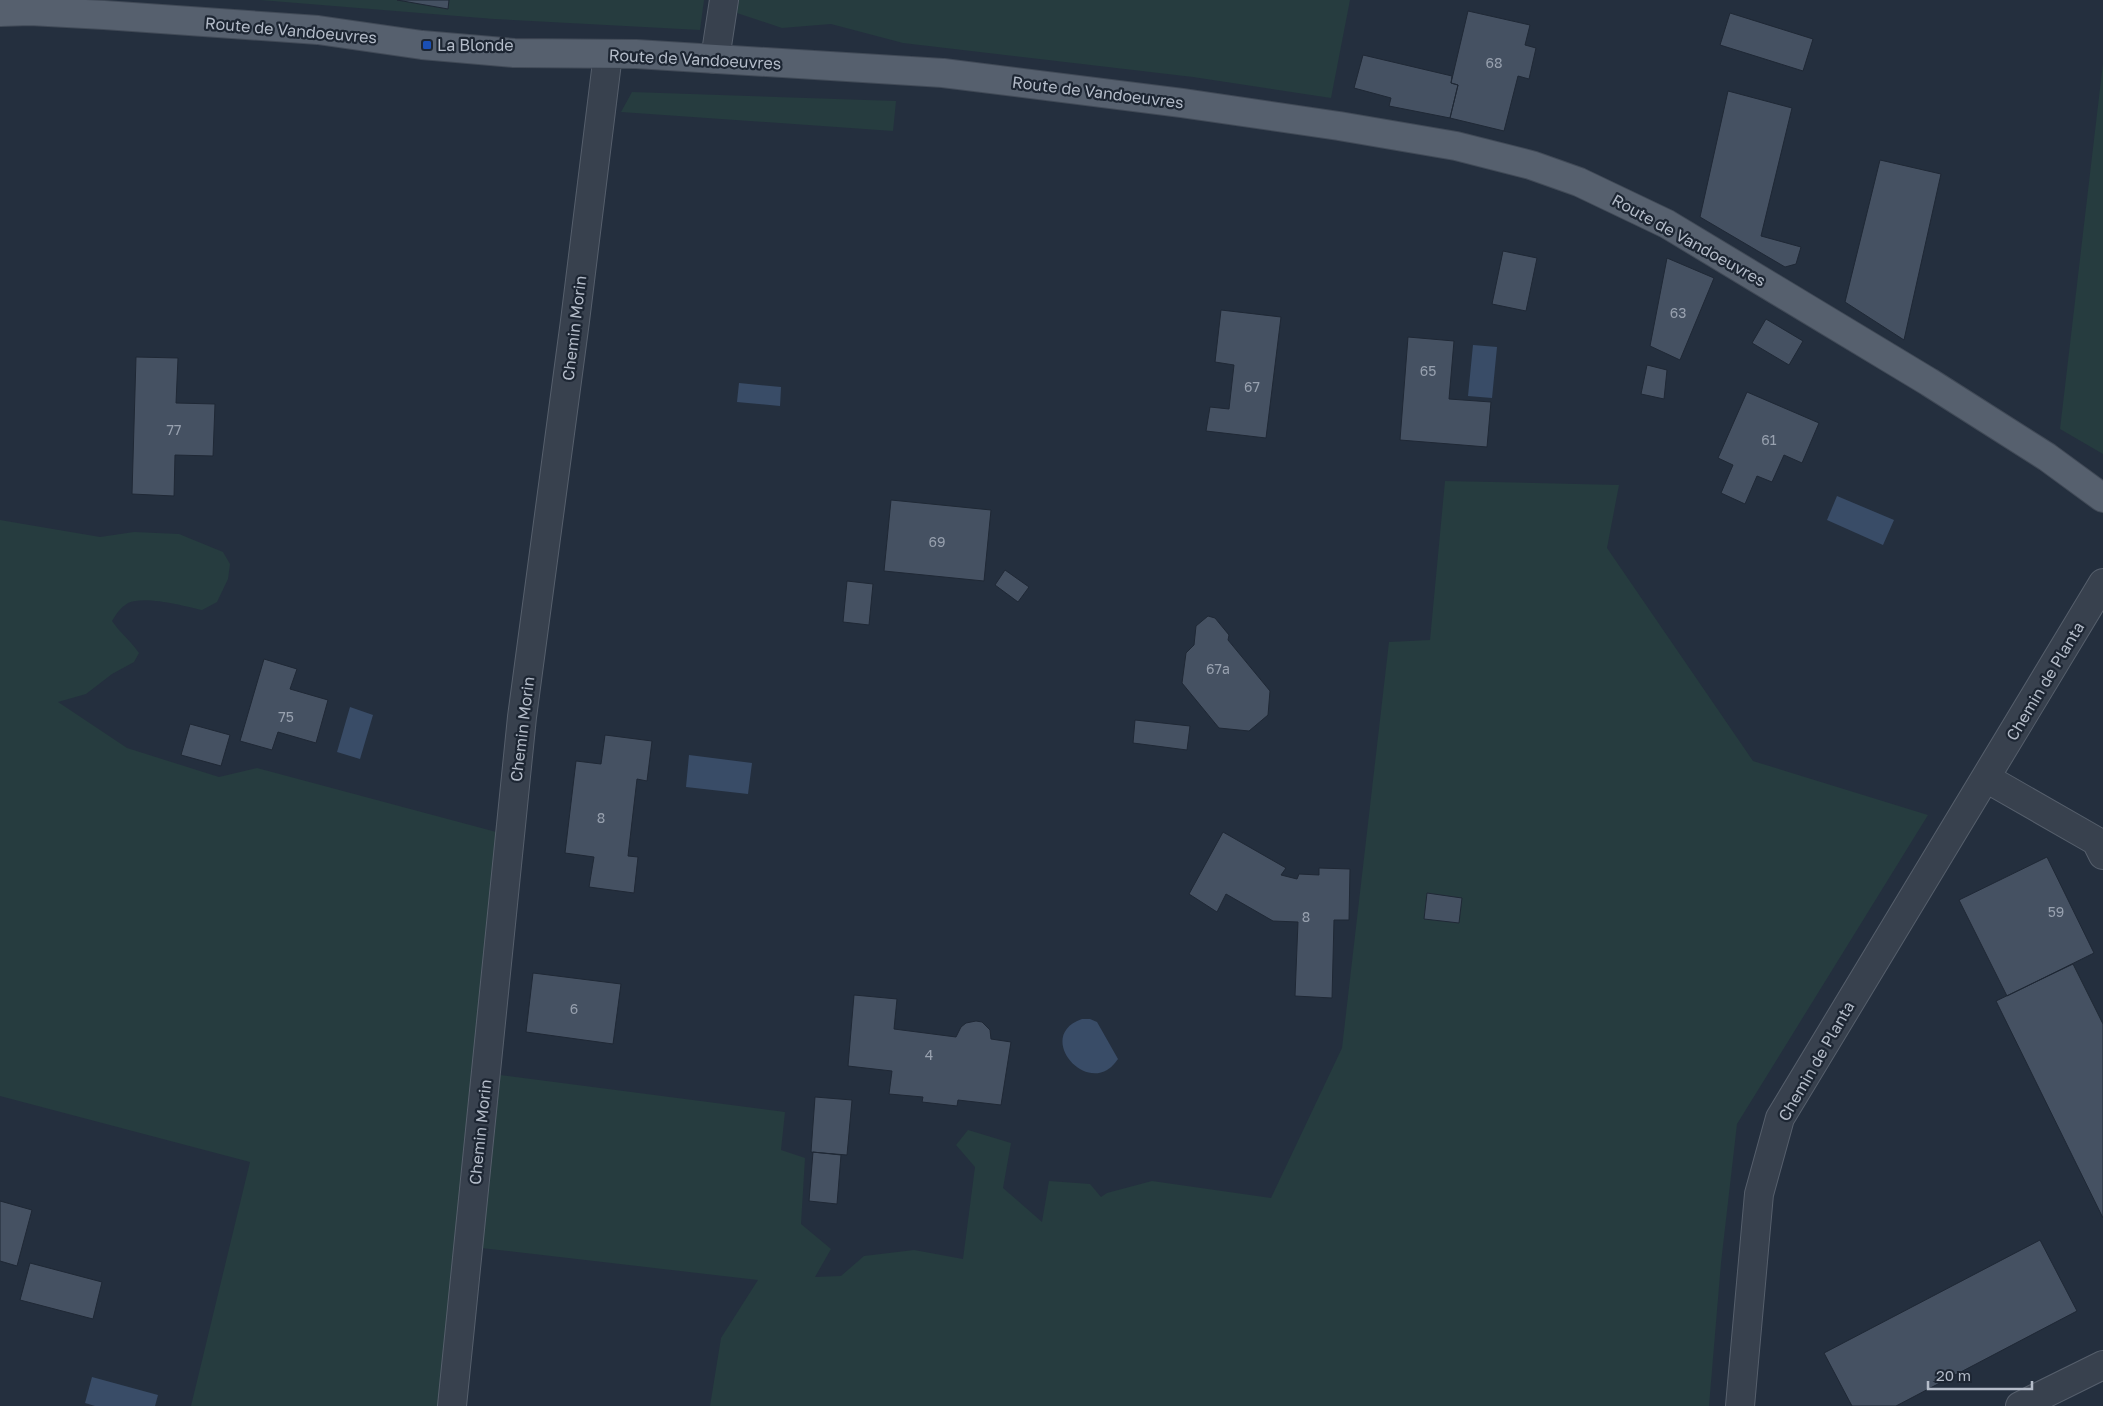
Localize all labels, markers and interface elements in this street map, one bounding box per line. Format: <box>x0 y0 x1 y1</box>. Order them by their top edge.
street label: Route de Vandoeuvres <box>204 13 378 47</box>
place label: La Blonde <box>437 35 514 55</box>
marker: La Blonde <box>421 39 433 51</box>
street label: Route de Vandoeuvres <box>608 44 782 74</box>
house number: 68 <box>1485 54 1503 71</box>
street label: Route de Vandoeuvres <box>1011 72 1185 112</box>
street label: Route de Vandoeuvres <box>1609 189 1769 291</box>
street label: Chemin Morin <box>558 274 590 382</box>
house number: 63 <box>1670 304 1686 321</box>
house number: 65 <box>1420 362 1436 379</box>
house number: 67 <box>1244 378 1260 395</box>
house number: 77 <box>167 421 181 438</box>
house number: 61 <box>1761 431 1777 448</box>
house number: 69 <box>929 533 945 550</box>
street label: Chemin de Planta <box>2002 618 2088 744</box>
house number: 67a <box>1206 660 1230 677</box>
street label: Chemin Morin <box>506 675 538 783</box>
house number: 75 <box>278 708 294 725</box>
house number: 8 <box>597 809 605 826</box>
house number: 59 <box>2048 903 2064 920</box>
house number: 8 <box>1302 908 1310 925</box>
street label: Chemin de Planta <box>1774 997 1858 1125</box>
house number: 6 <box>570 1000 578 1017</box>
house number: 4 <box>925 1046 933 1063</box>
street label: Chemin Morin <box>465 1078 495 1186</box>
scale bar <box>1928 1358 2032 1390</box>
text: 20 m <box>1936 1366 1971 1384</box>

